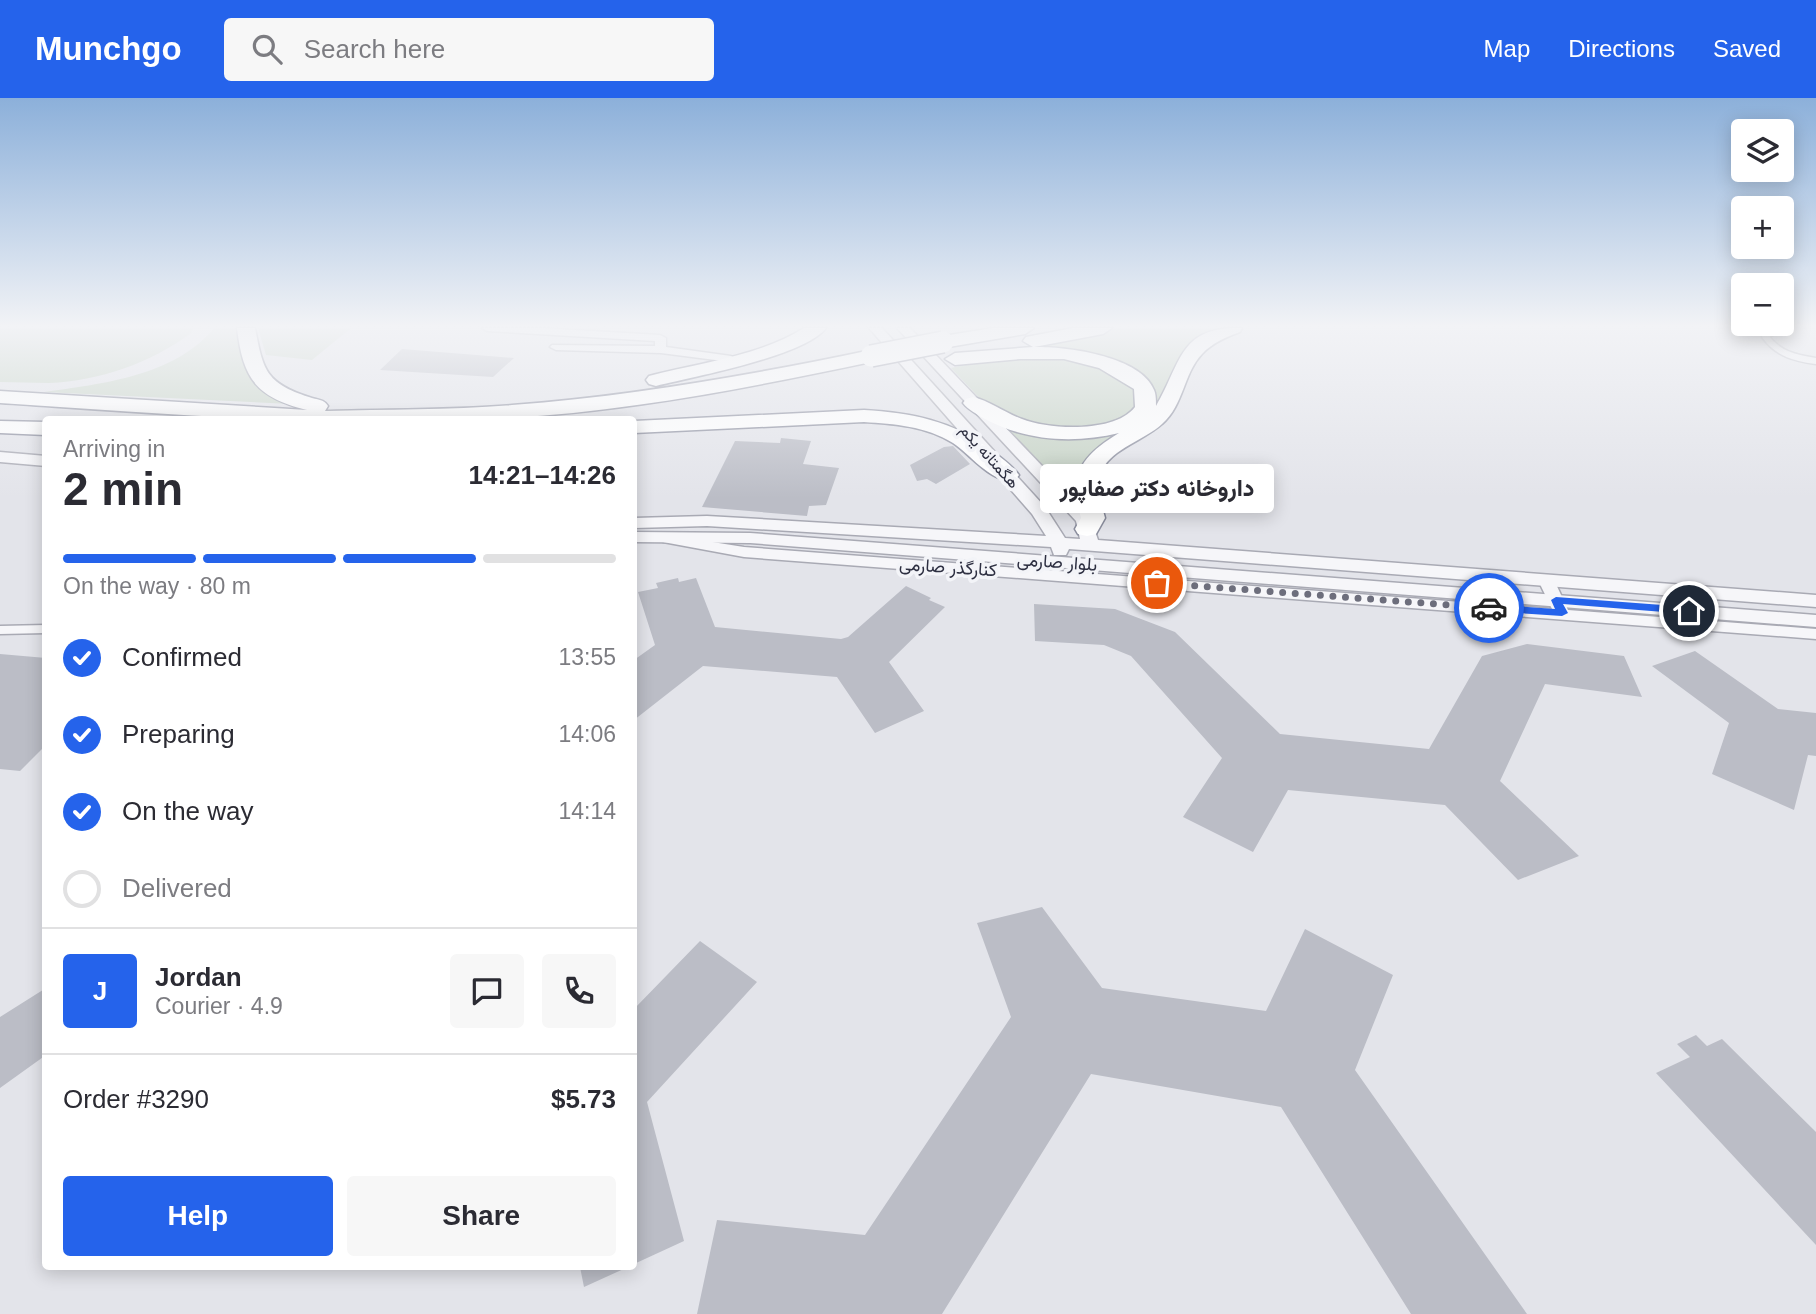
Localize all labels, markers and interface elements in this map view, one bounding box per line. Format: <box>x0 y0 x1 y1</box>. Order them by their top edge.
search box <box>224 18 714 81</box>
text: Munchgo <box>35 30 182 67</box>
icon: search <box>248 30 286 68</box>
text: Search here <box>304 34 445 64</box>
text: Map <box>1484 35 1530 62</box>
text: Directions <box>1568 35 1675 62</box>
text: Saved <box>1713 35 1781 62</box>
map controls <box>1731 119 1794 336</box>
button: layers <box>1731 119 1794 182</box>
button: + <box>1731 196 1794 259</box>
button: − <box>1731 273 1794 336</box>
street label: هگمتانه یکم <box>955 421 1023 493</box>
text: Arriving in <box>63 436 165 462</box>
text: 14:21–14:26 <box>469 460 616 490</box>
text: 2 min <box>63 463 183 515</box>
callout: داروخانه دکتر صفاپور <box>1040 464 1274 513</box>
text: داروخانه دکتر صفاپور <box>1060 475 1254 501</box>
street label: بلوار صارمی <box>1016 549 1098 576</box>
pin <box>1127 553 1187 613</box>
street label: کنارگذر صارمی <box>898 554 998 581</box>
icon: bag <box>1138 564 1176 602</box>
text: On the way · 80 m <box>63 573 251 599</box>
courier <box>1454 573 1524 643</box>
pin <box>1659 581 1719 641</box>
icon: car <box>1470 589 1508 627</box>
icon: home <box>1670 592 1708 630</box>
icon: check <box>63 639 101 677</box>
text: Confirmed <box>122 642 242 672</box>
text: 13:55 <box>558 644 616 670</box>
icon: check <box>63 716 101 754</box>
text: Preparing <box>122 719 235 749</box>
text: 14:06 <box>558 721 616 747</box>
icon: check <box>63 793 101 831</box>
text: On the way <box>122 796 254 826</box>
text: 14:14 <box>558 798 616 824</box>
text: Delivered <box>122 873 232 903</box>
button: chat <box>450 954 524 1028</box>
button: phone <box>542 954 616 1028</box>
text: Jordan <box>155 962 242 992</box>
text: J <box>93 976 107 1006</box>
text: Courier · 4.9 <box>155 993 283 1019</box>
text: Order #3290 <box>63 1084 209 1114</box>
text: $5.73 <box>551 1084 616 1114</box>
button: Help <box>63 1176 333 1256</box>
button: Share <box>347 1176 616 1256</box>

